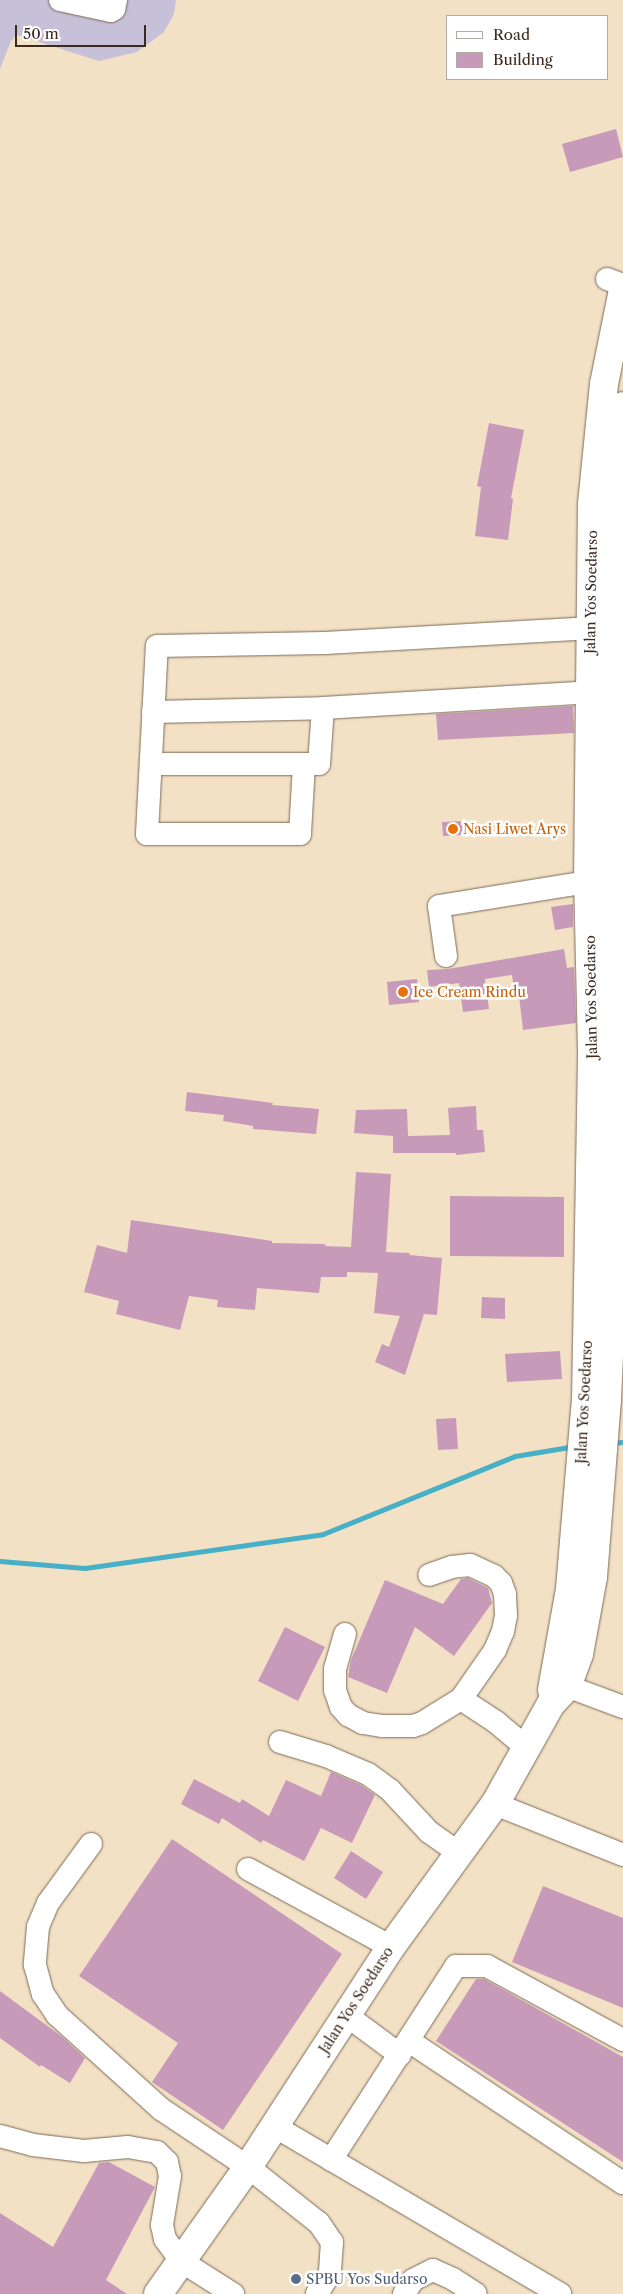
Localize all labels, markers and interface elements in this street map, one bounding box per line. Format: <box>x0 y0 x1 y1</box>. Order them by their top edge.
scale bar <box>18 15 149 47</box>
legend <box>446 15 608 80</box>
text: 50 m <box>23 24 59 43</box>
text: Road <box>493 25 530 44</box>
text: Building <box>493 50 553 69</box>
street label: Jalan Yos Soedarso <box>582 530 600 654</box>
place label: Nasi Liwet Arys <box>463 821 567 837</box>
marker: Nasi Liwet Arys <box>447 823 459 835</box>
street label: Jalan Yos Soedarso <box>582 935 600 1059</box>
place label: Ice Cream Rindu <box>413 984 526 1000</box>
marker: Ice Cream Rindu <box>397 986 409 998</box>
street label: Jalan Yos Soedarso <box>572 1340 596 1464</box>
street label: Jalan Yos Soedarso <box>315 1943 397 2057</box>
place label: SPBU Yos Sudarso <box>306 2271 428 2287</box>
marker: SPBU Yos Sudarso <box>290 2273 302 2285</box>

